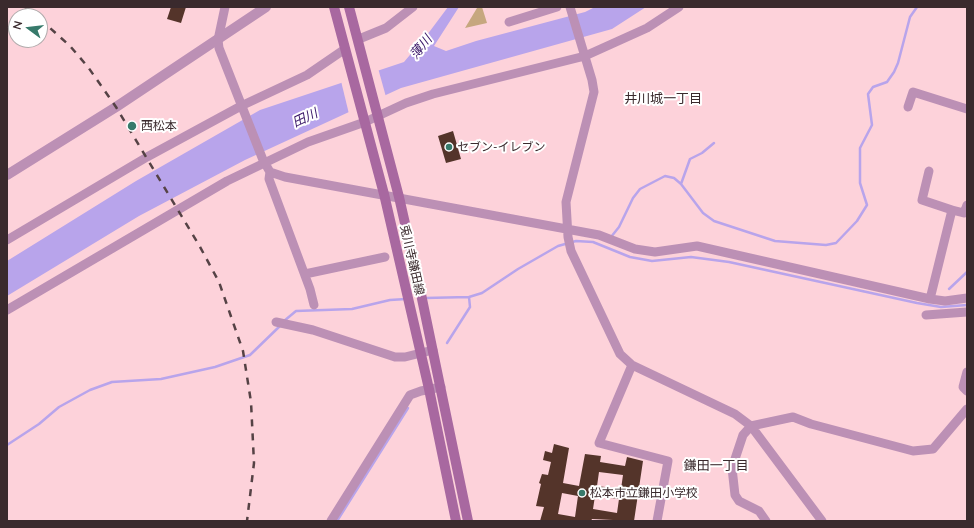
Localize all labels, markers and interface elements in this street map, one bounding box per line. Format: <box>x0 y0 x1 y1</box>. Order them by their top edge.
north arrow <box>8 8 48 48</box>
text: N <box>10 19 24 31</box>
water label: 薄川 <box>407 32 435 62</box>
district label: 井川城一丁目 <box>624 91 702 107</box>
water label: 田川 <box>290 105 320 131</box>
place label: 西松本 <box>141 119 177 133</box>
marker: 西松本 <box>126 120 138 132</box>
place label: セブン-イレブン <box>457 140 545 154</box>
marker: セブン-イレブン <box>444 142 454 152</box>
street label: 兎川寺鎌田線 <box>397 223 427 297</box>
district label: 鎌田一丁目 <box>684 458 748 474</box>
place label: 松本市立鎌田小学校 <box>590 486 698 500</box>
marker: 松本市立鎌田小学校 <box>577 488 587 498</box>

